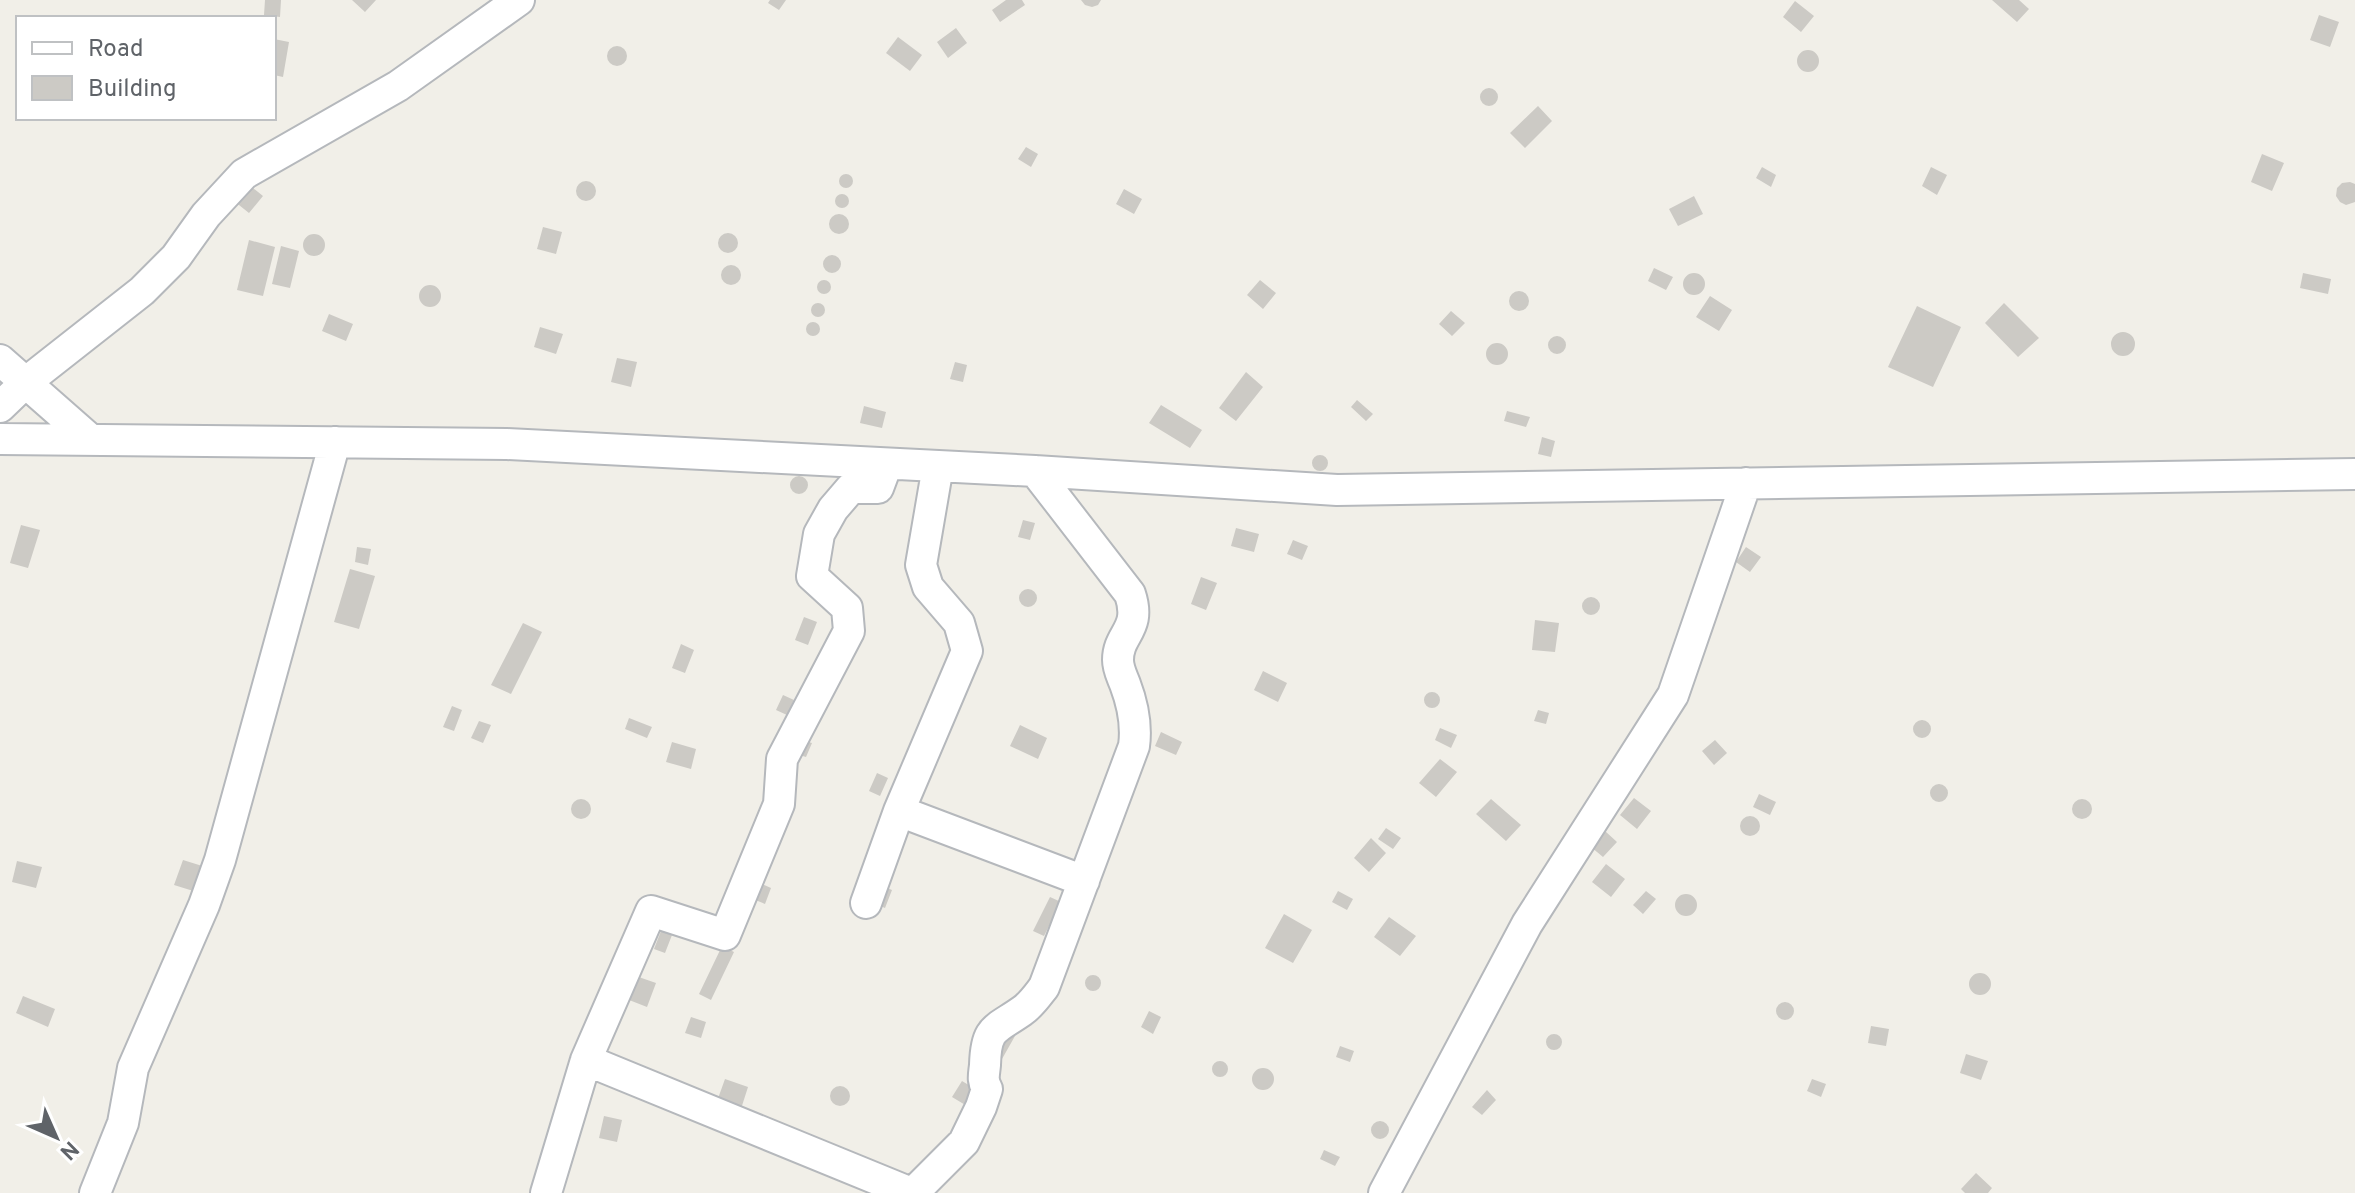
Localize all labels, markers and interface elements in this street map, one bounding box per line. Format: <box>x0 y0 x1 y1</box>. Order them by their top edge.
legend <box>16 16 276 120</box>
text: Road <box>88 35 144 65</box>
text: Building <box>88 75 177 105</box>
north arrow <box>16 1097 96 1177</box>
text: N <box>53 1134 84 1165</box>

